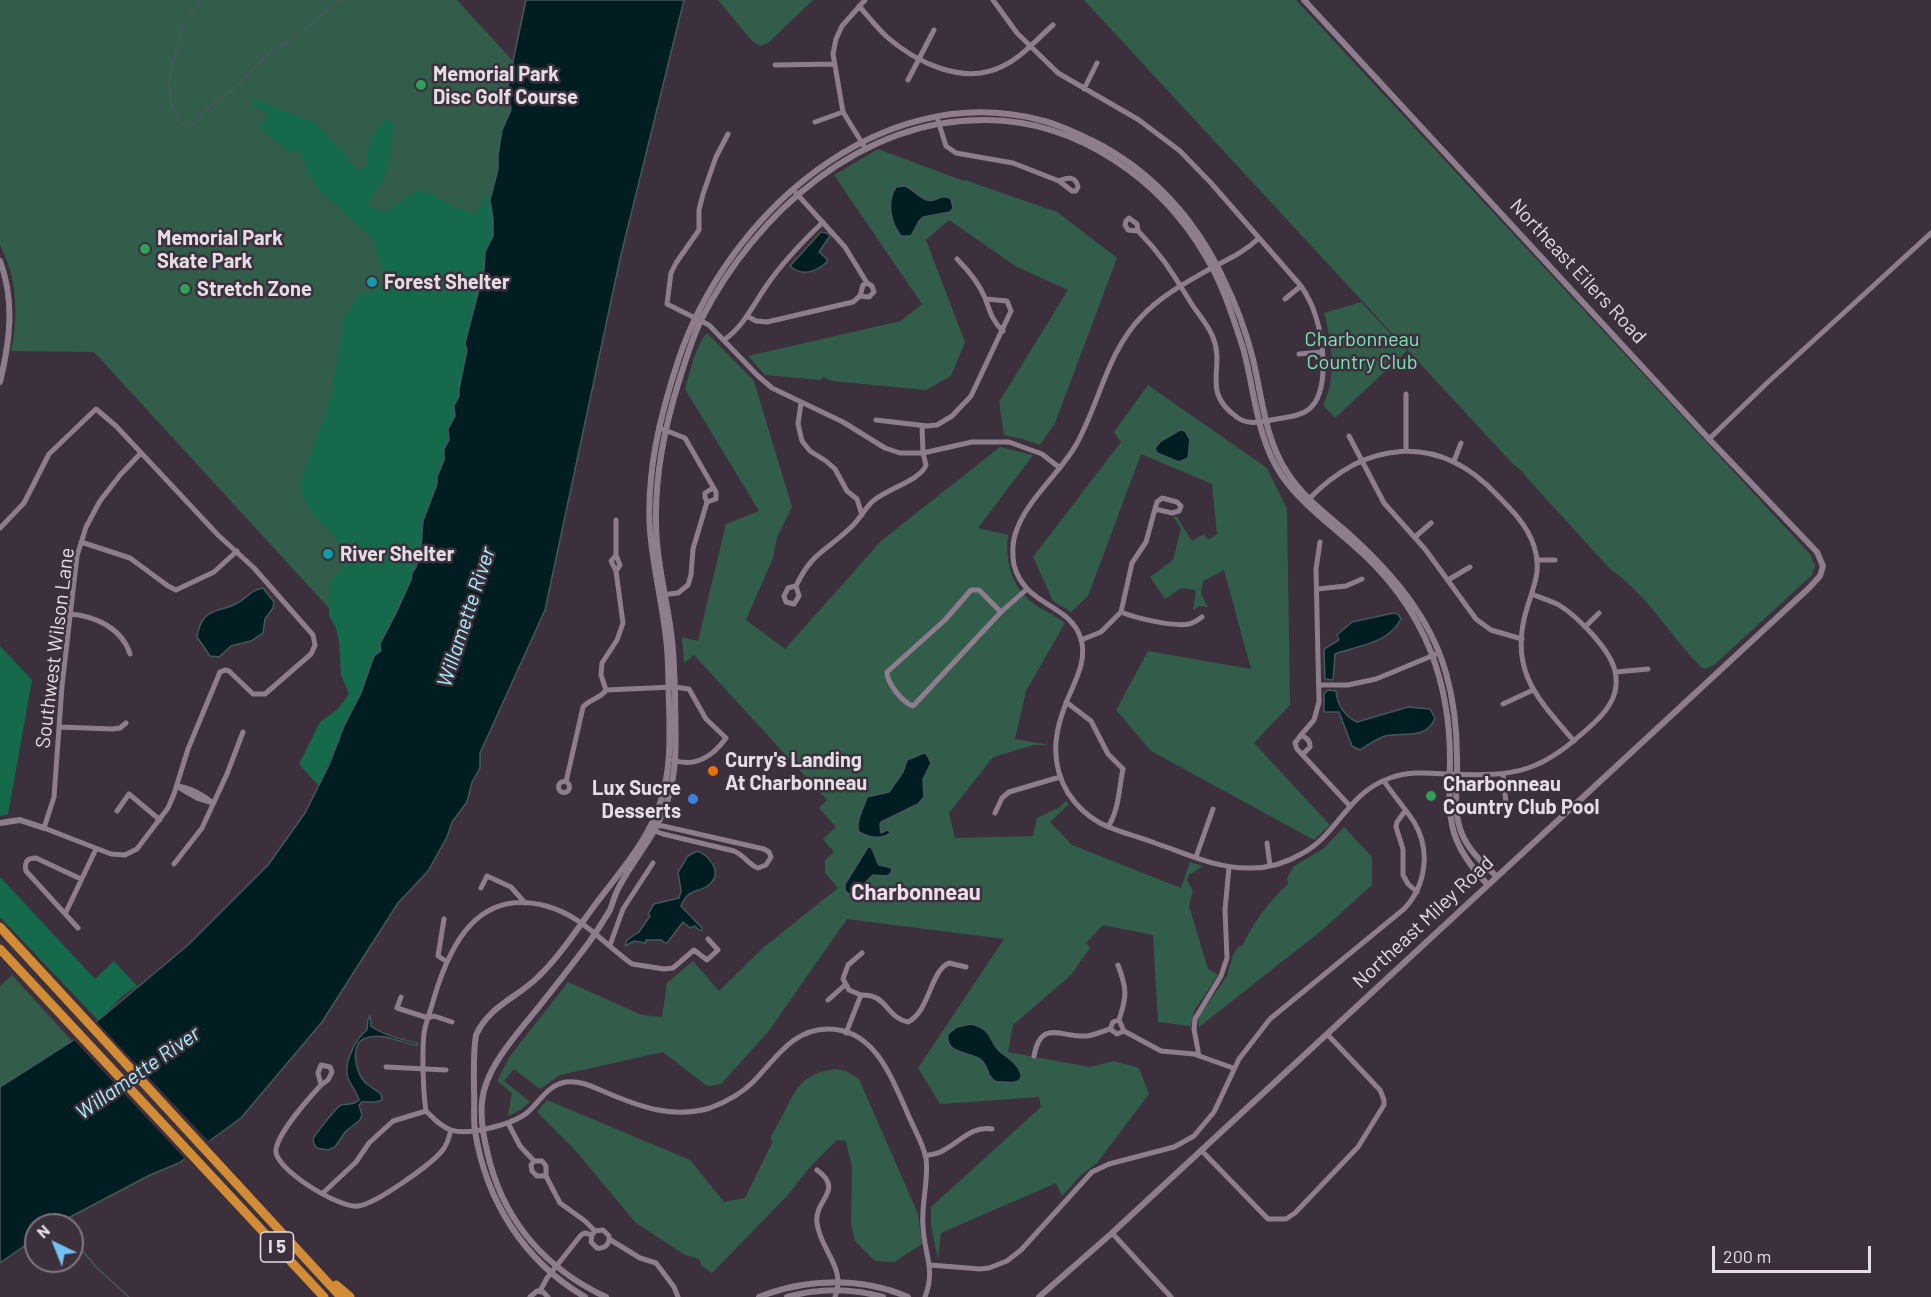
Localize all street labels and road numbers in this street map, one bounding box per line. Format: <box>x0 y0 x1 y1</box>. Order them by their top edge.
street label: Northeast Eilers Road <box>1505 194 1651 348</box>
street label: Southwest Wilson Lane <box>31 546 79 750</box>
street label: Northeast Miley Road <box>1348 851 1498 993</box>
road number: I 5 <box>260 1232 294 1262</box>

